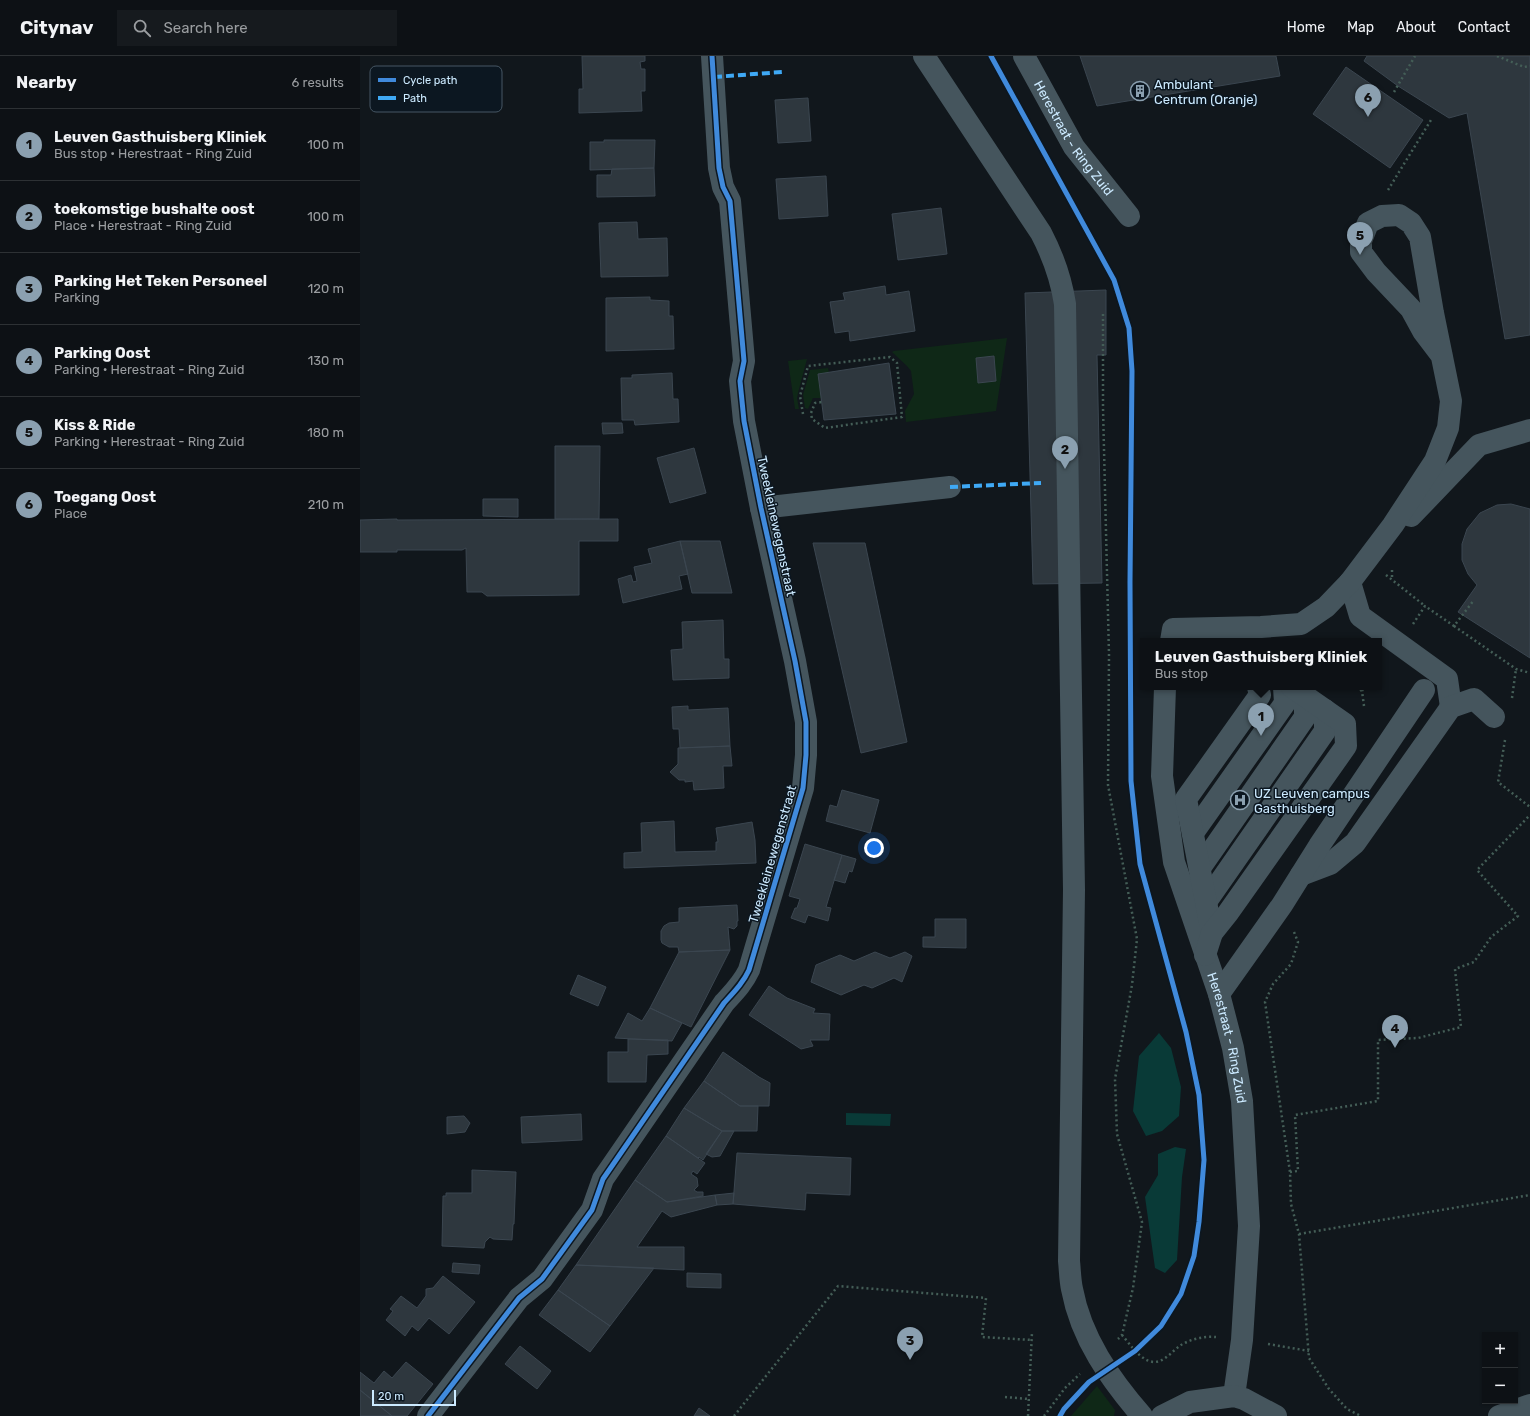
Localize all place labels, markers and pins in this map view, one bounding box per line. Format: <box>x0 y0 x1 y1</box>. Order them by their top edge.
place label: Ambulant Centrum (Oranje) <box>1154 77 1257 107</box>
building icon: Ambulant Centrum (Oranje) <box>1129 80 1151 102</box>
pin: 6 <box>1355 84 1381 117</box>
pin: 5 <box>1347 222 1373 255</box>
pin: 2 <box>1052 436 1078 469</box>
pin: 1 <box>1248 703 1274 736</box>
place label: UZ Leuven campus Gasthuisberg <box>1254 786 1370 817</box>
hospital icon: UZ Leuven campus Gasthuisberg <box>1229 789 1251 811</box>
pin: 4 <box>1382 1015 1408 1048</box>
pin: 3 <box>897 1327 923 1360</box>

